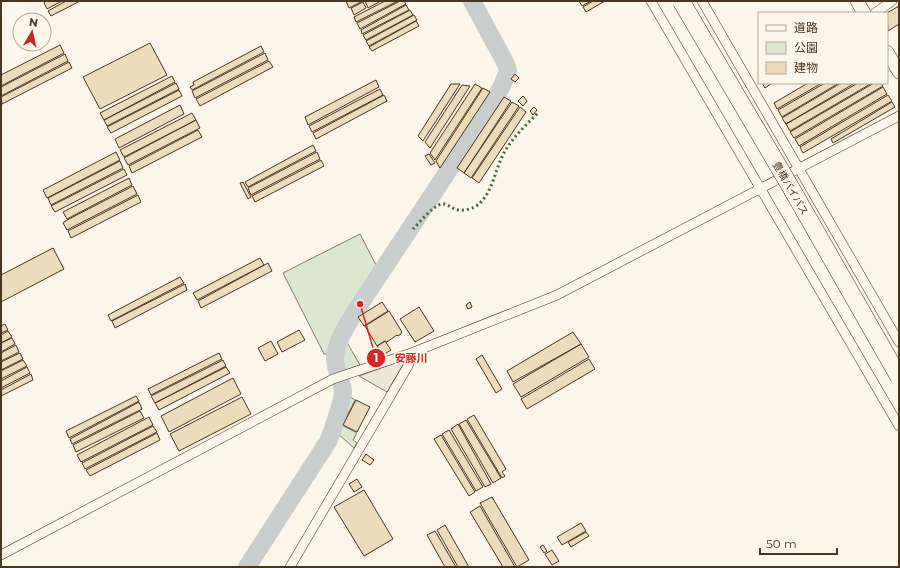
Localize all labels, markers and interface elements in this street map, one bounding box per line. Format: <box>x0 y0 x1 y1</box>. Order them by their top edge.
north arrow <box>12 12 52 52</box>
legend <box>758 12 888 84</box>
text: N <box>28 15 39 30</box>
text: 道路 <box>794 20 818 35</box>
text: 公園 <box>794 40 818 55</box>
text: 建物 <box>794 60 818 75</box>
street label: 豊橋バイパス <box>770 159 811 217</box>
callout: 安藤川 <box>366 347 435 370</box>
text: 1 <box>374 350 378 365</box>
text: 安藤川 <box>395 351 428 365</box>
scale bar <box>760 530 837 556</box>
text: 50 m <box>766 536 797 551</box>

